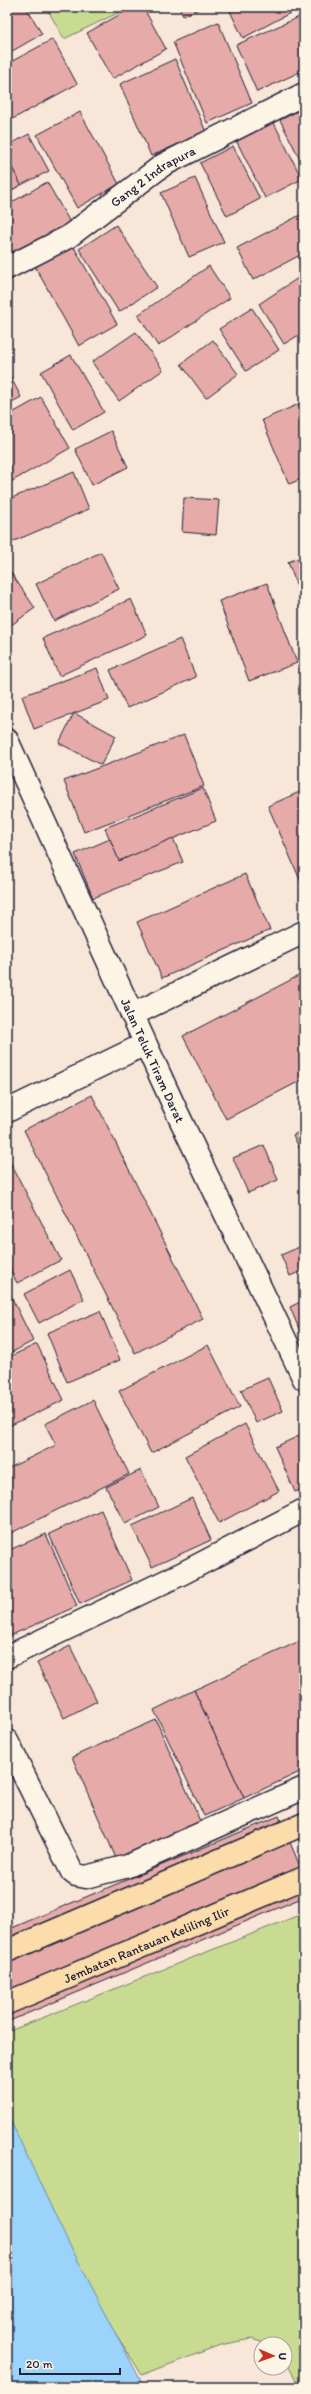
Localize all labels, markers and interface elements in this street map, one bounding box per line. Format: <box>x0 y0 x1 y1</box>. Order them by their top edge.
street label: Gang 2 Indrapura <box>107 143 198 210</box>
street label: Jalan Teluk Tiram Darat <box>118 996 188 1125</box>
street label: Jembatan Rantauan Keliling Ilir <box>61 1903 232 1986</box>
north arrow <box>253 2336 293 2376</box>
scale bar <box>20 2350 120 2376</box>
text: U <box>276 2352 289 2360</box>
text: 20 m <box>26 2357 53 2371</box>

